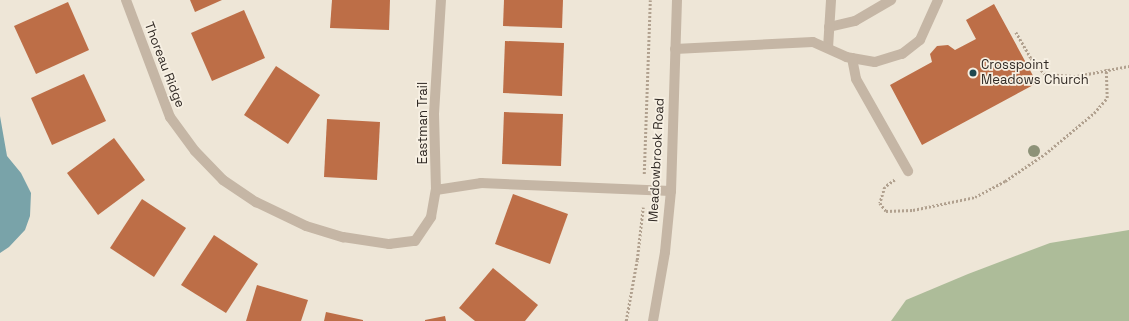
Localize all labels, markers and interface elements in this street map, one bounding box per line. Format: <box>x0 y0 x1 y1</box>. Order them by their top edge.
street label: Thoreau Ridge <box>141 20 187 110</box>
place label: Crosspoint Meadows Church <box>981 58 1089 89</box>
marker: Crosspoint Meadows Church <box>968 68 978 78</box>
street label: Eastman Trail <box>415 82 431 164</box>
street label: Meadowbrook Road <box>646 98 668 222</box>

